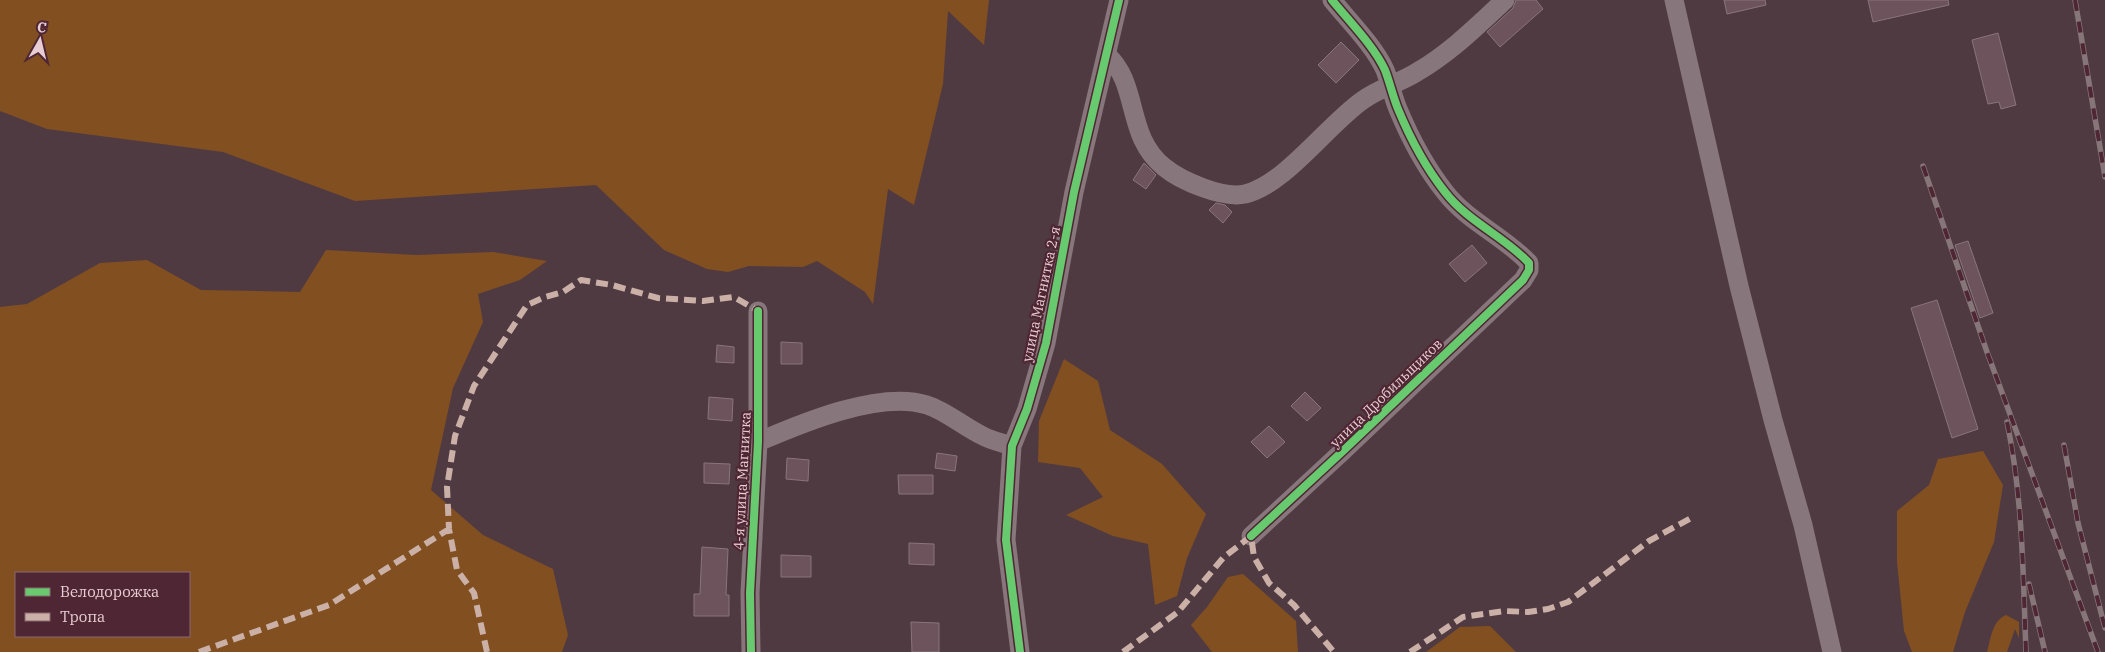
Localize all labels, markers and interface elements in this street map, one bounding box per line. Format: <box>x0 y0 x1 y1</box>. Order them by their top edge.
north arrow <box>15 15 65 65</box>
text: С <box>36 18 48 37</box>
street label: улица Магнитка 2-я <box>1018 224 1064 364</box>
street label: улица Дробильщиков <box>1326 335 1446 451</box>
street label: 4-я улица Магнитка <box>729 411 755 551</box>
legend <box>15 572 190 637</box>
text: Велодорожка <box>60 582 159 601</box>
text: Тропа <box>60 607 105 626</box>

